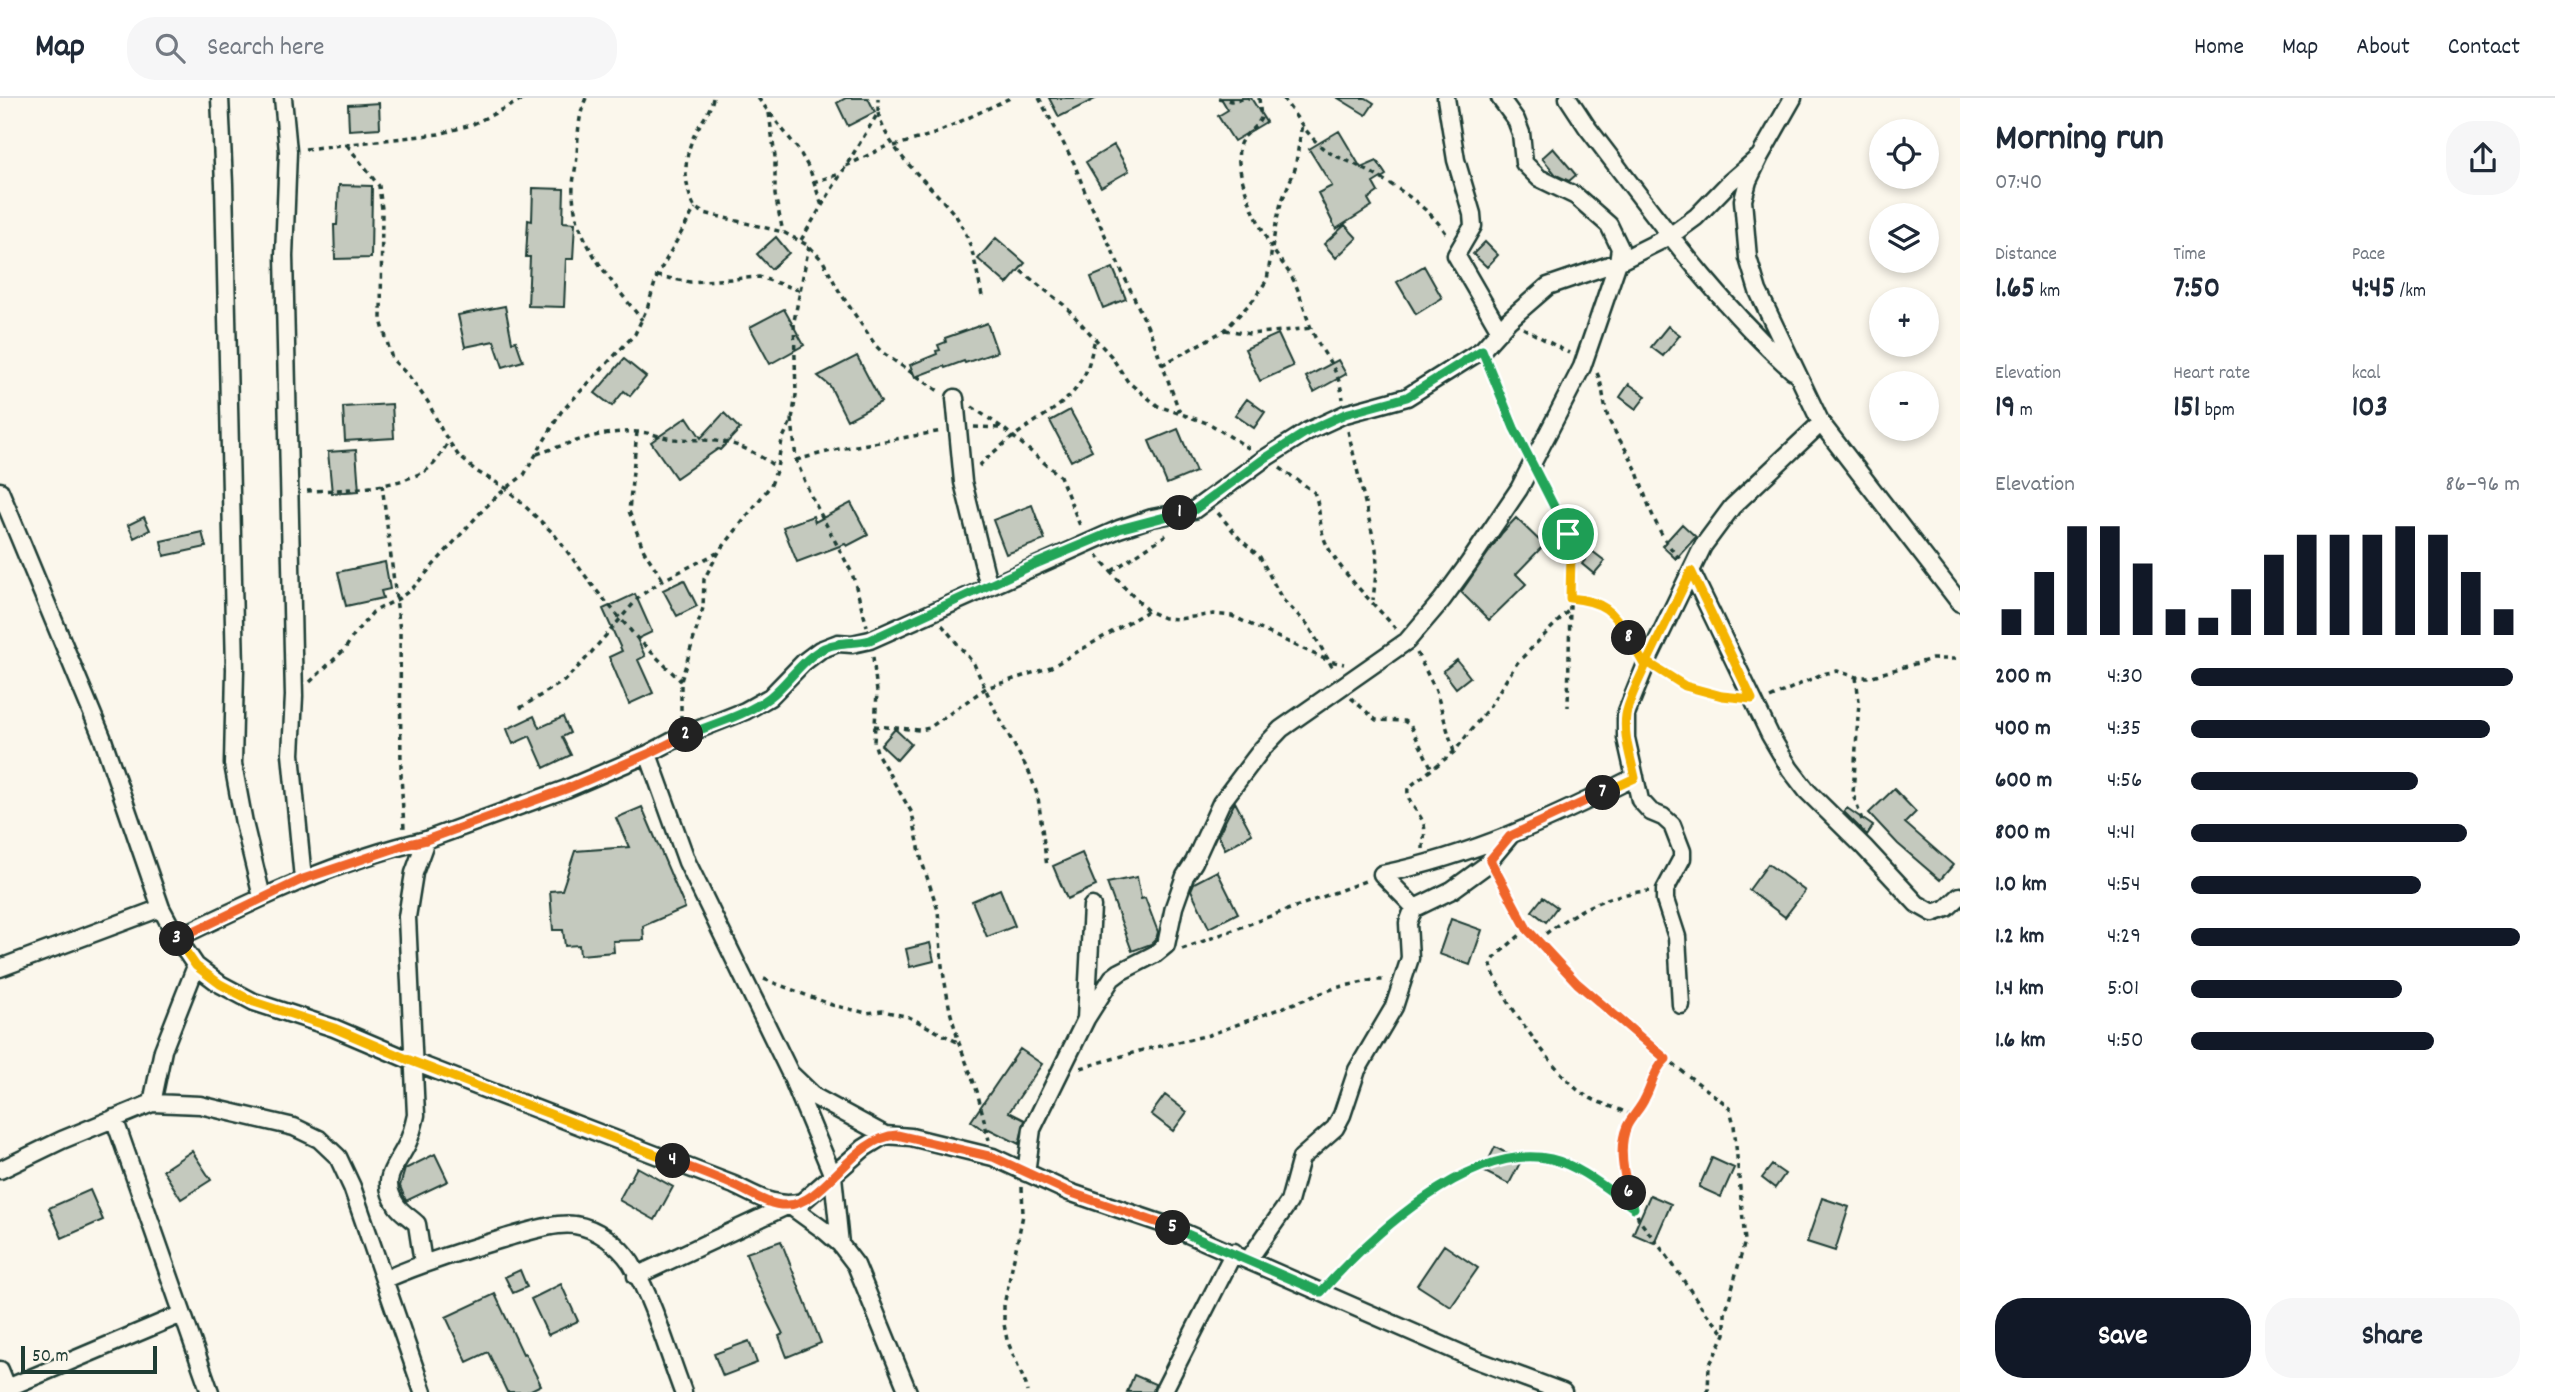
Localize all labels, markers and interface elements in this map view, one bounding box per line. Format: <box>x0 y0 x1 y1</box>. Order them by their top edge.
search box <box>127 17 617 80</box>
text: Map <box>35 25 85 72</box>
icon: search <box>151 29 189 67</box>
text: Search here <box>207 30 325 67</box>
text: Home <box>2194 31 2244 65</box>
text: Map <box>2282 31 2318 65</box>
text: About <box>2356 31 2410 65</box>
text: Contact <box>2448 31 2520 65</box>
text: Morning run <box>1995 113 2164 168</box>
map controls <box>1869 119 1939 441</box>
button: locate <box>1869 119 1939 189</box>
button: share <box>2446 121 2520 195</box>
text: 07:40 <box>1995 167 2042 200</box>
button: layers <box>1869 203 1939 273</box>
text: Distance <box>1995 242 2057 269</box>
text: Time <box>2173 242 2206 269</box>
text: Pace <box>2352 242 2385 269</box>
text: 1.65 <box>1995 269 2035 312</box>
text: 7:50 <box>2173 269 2220 312</box>
text: 4:45 <box>2352 269 2395 312</box>
text: km <box>2035 279 2060 306</box>
text: /km <box>2395 279 2426 306</box>
button: + <box>1869 287 1939 357</box>
text: Elevation <box>1995 361 2061 388</box>
text: Heart rate <box>2173 361 2250 388</box>
text: kcal <box>2352 361 2381 388</box>
button: − <box>1869 371 1939 441</box>
text: 19 <box>1995 388 2015 431</box>
text: 151 <box>2173 388 2200 431</box>
text: 103 <box>2352 388 2388 431</box>
text: m <box>2015 398 2033 425</box>
text: bpm <box>2200 398 2235 425</box>
text: Elevation <box>1995 469 2075 502</box>
text: 86–96 m <box>2445 469 2520 502</box>
pin: 1 <box>1162 496 1198 530</box>
text: 1 <box>1177 499 1182 526</box>
pin <box>1538 504 1598 564</box>
icon: arrive <box>1549 515 1587 553</box>
pin: 8 <box>1612 620 1646 656</box>
text: 8 <box>1625 624 1632 651</box>
text: 200 m <box>1995 661 2051 694</box>
text: 4:30 <box>2107 661 2143 694</box>
text: 400 m <box>1995 713 2051 746</box>
text: 4:35 <box>2107 713 2141 746</box>
pin: 2 <box>668 718 704 752</box>
text: 2 <box>681 721 690 748</box>
text: 600 m <box>1995 765 2052 798</box>
text: 4:56 <box>2107 765 2142 798</box>
pin: 7 <box>1586 776 1620 810</box>
text: 7 <box>1599 779 1606 806</box>
text: 800 m <box>1995 817 2050 850</box>
text: 4:41 <box>2107 817 2135 850</box>
text: 1.0 km <box>1995 869 2047 902</box>
text: 4:54 <box>2107 869 2141 902</box>
text: 1.2 km <box>1995 921 2044 954</box>
text: 4:29 <box>2107 921 2141 954</box>
pin: 3 <box>160 922 194 956</box>
text: 3 <box>172 925 181 952</box>
text: 1.4 km <box>1995 973 2044 1006</box>
text: 5:01 <box>2107 973 2139 1006</box>
text: 1.6 km <box>1995 1025 2046 1058</box>
text: 4:50 <box>2107 1025 2144 1058</box>
pin: 4 <box>656 1144 690 1178</box>
text: 4 <box>669 1147 676 1174</box>
pin: 6 <box>1612 1176 1646 1210</box>
text: 6 <box>1624 1179 1633 1206</box>
pin: 5 <box>1156 1210 1190 1246</box>
text: 5 <box>1168 1214 1177 1241</box>
button: Save <box>1995 1298 2251 1378</box>
button: Share <box>2265 1298 2520 1378</box>
scale bar <box>21 1343 158 1375</box>
text: 50 m <box>32 1344 69 1371</box>

